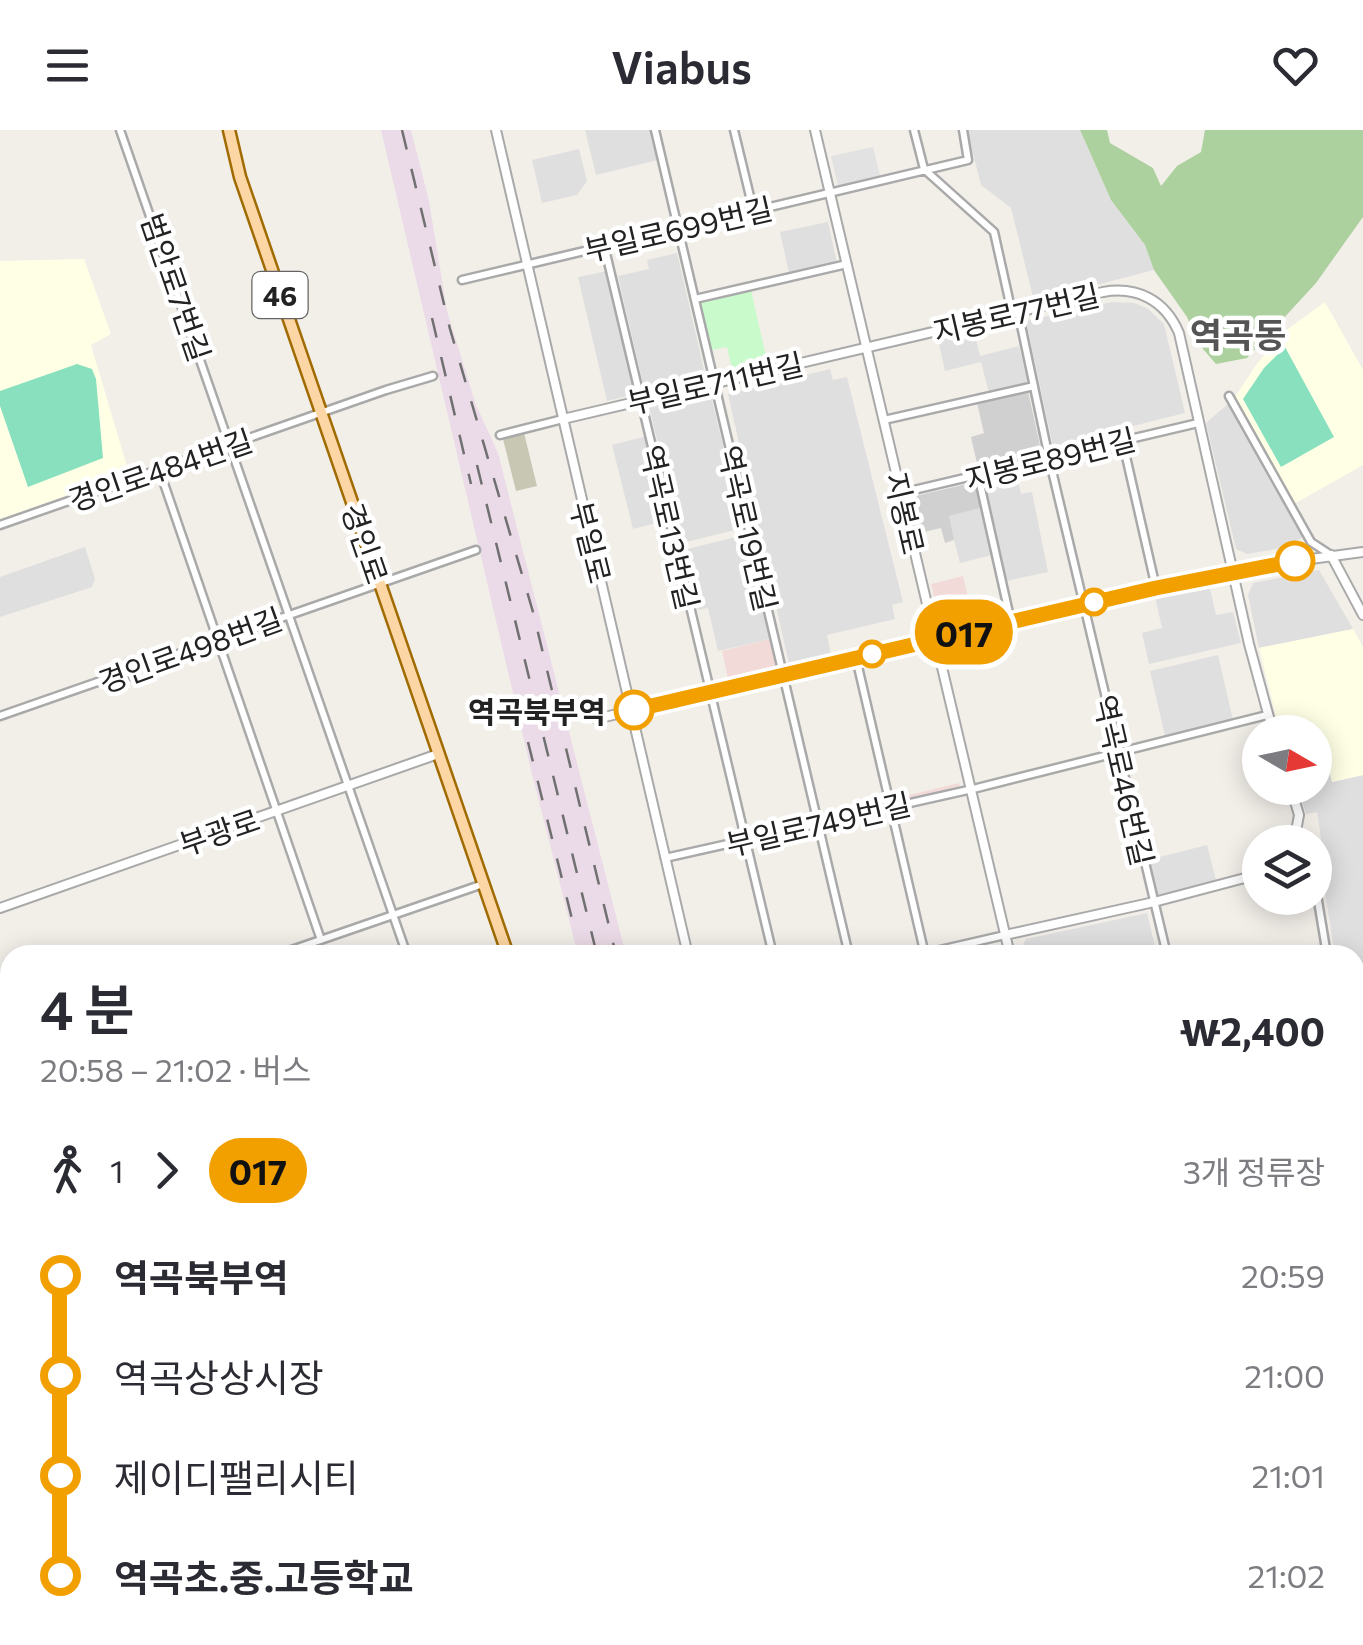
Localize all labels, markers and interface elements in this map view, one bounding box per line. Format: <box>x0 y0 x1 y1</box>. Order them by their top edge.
icon: menu <box>40 38 95 93</box>
text: Viabus <box>611 38 752 93</box>
icon: heart <box>1268 38 1323 93</box>
street label: 부일로699번길 <box>580 188 776 268</box>
street label: 범안로7번길 <box>134 208 220 366</box>
road number: 46 <box>252 272 308 318</box>
street label: 지봉로77번길 <box>929 275 1103 349</box>
district label: 역곡동 <box>1190 312 1286 355</box>
street label: 부일로711번길 <box>623 344 807 420</box>
street label: 지봉로89번길 <box>961 419 1139 497</box>
street label: 경인로484번길 <box>63 420 257 518</box>
street label: 역곡로13번길 <box>634 441 708 613</box>
street label: 역곡로19번길 <box>712 441 786 615</box>
street label: 지봉로 <box>879 468 933 558</box>
street label: 부일로 <box>564 497 620 587</box>
street label: 경인로 <box>335 498 397 588</box>
unlabelled marker <box>1276 542 1314 580</box>
unlabelled marker <box>1081 589 1107 615</box>
street label: 경인로498번길 <box>93 599 287 699</box>
line badge: 017 <box>906 600 1022 664</box>
text: 017 <box>935 611 993 654</box>
unlabelled marker <box>859 641 885 667</box>
marker: 역곡북부역 <box>615 691 653 729</box>
street label: 역곡로46번길 <box>1087 691 1163 869</box>
place label: 역곡북부역 <box>468 692 606 729</box>
north arrow <box>1242 715 1332 805</box>
map controls <box>1242 715 1332 915</box>
street label: 부일로749번길 <box>722 784 914 862</box>
street label: 부광로 <box>174 800 264 862</box>
button: layers <box>1242 825 1332 915</box>
text: 4 분 <box>40 974 135 1041</box>
text: ₩2,400 <box>1180 1007 1325 1054</box>
text: 20:58 – 21:02 · 버스 <box>40 1049 311 1089</box>
icon: walk <box>40 1143 95 1198</box>
icon: forward <box>139 1143 194 1198</box>
text: 017 <box>229 1149 287 1192</box>
text: 1 <box>110 1150 124 1190</box>
text: 3개 정류장 <box>1183 1151 1325 1191</box>
text: 역곡북부역 <box>114 1253 289 1300</box>
text: 20:59 <box>1241 1255 1325 1295</box>
text: 역곡상상시장 <box>114 1353 324 1400</box>
text: 21:00 <box>1244 1355 1325 1395</box>
text: 제이디팰리시티 <box>114 1453 359 1500</box>
text: 21:01 <box>1251 1455 1325 1495</box>
text: 역곡초.중.고등학교 <box>114 1553 414 1600</box>
text: 21:02 <box>1247 1555 1325 1595</box>

